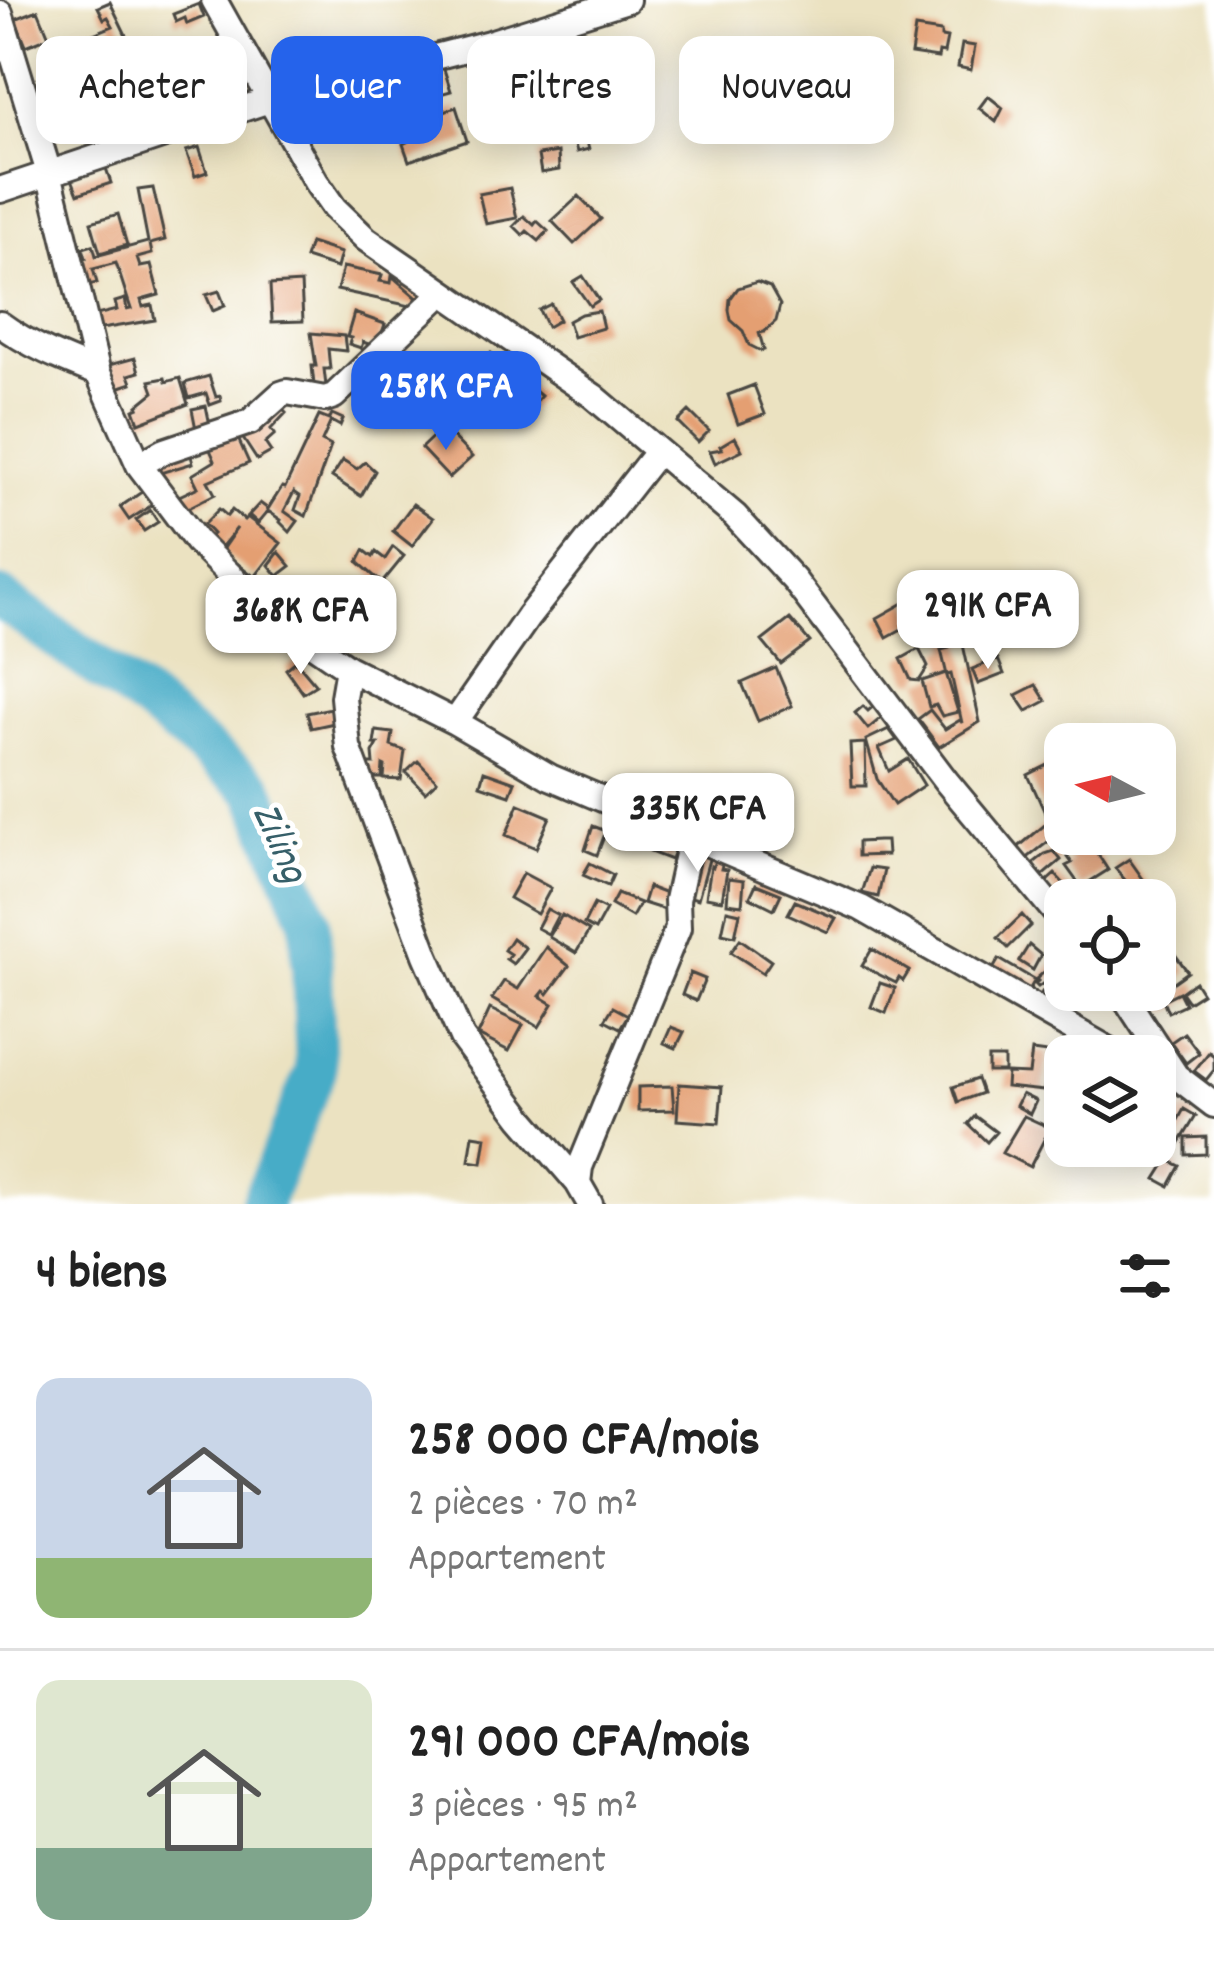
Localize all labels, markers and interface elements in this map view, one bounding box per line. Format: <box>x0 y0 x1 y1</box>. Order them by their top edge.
chip: Acheter <box>36 36 247 144</box>
chip: Louer <box>271 36 443 144</box>
chip: Filtres <box>467 36 655 144</box>
chip: Nouveau <box>679 36 894 144</box>
pin: 258K CFA <box>322 351 570 453</box>
text: 258K CFA <box>378 362 514 417</box>
pin: 291K CFA <box>864 570 1112 672</box>
pin: 368K CFA <box>177 575 425 677</box>
text: 291K CFA <box>924 581 1052 636</box>
text: 368K CFA <box>233 586 369 641</box>
north arrow <box>1044 723 1176 855</box>
map controls <box>1044 723 1176 1167</box>
pin: 335K CFA <box>574 773 822 875</box>
text: 335K CFA <box>629 784 767 839</box>
water label: Ziling <box>233 794 322 895</box>
button: locate <box>1044 879 1176 1011</box>
button: layers <box>1044 1035 1176 1167</box>
text: 4 biens <box>36 1240 168 1312</box>
icon: filters <box>1112 1243 1178 1309</box>
text: 258 000 CFA/mois <box>408 1407 760 1479</box>
icon: home <box>132 1426 276 1570</box>
text: 2 pièces · 70 m² <box>408 1479 638 1534</box>
text: Appartement <box>408 1534 606 1589</box>
text: 291 000 CFA/mois <box>408 1709 750 1781</box>
icon: home <box>132 1728 276 1872</box>
text: 3 pièces · 95 m² <box>408 1781 638 1836</box>
text: Appartement <box>408 1836 606 1891</box>

